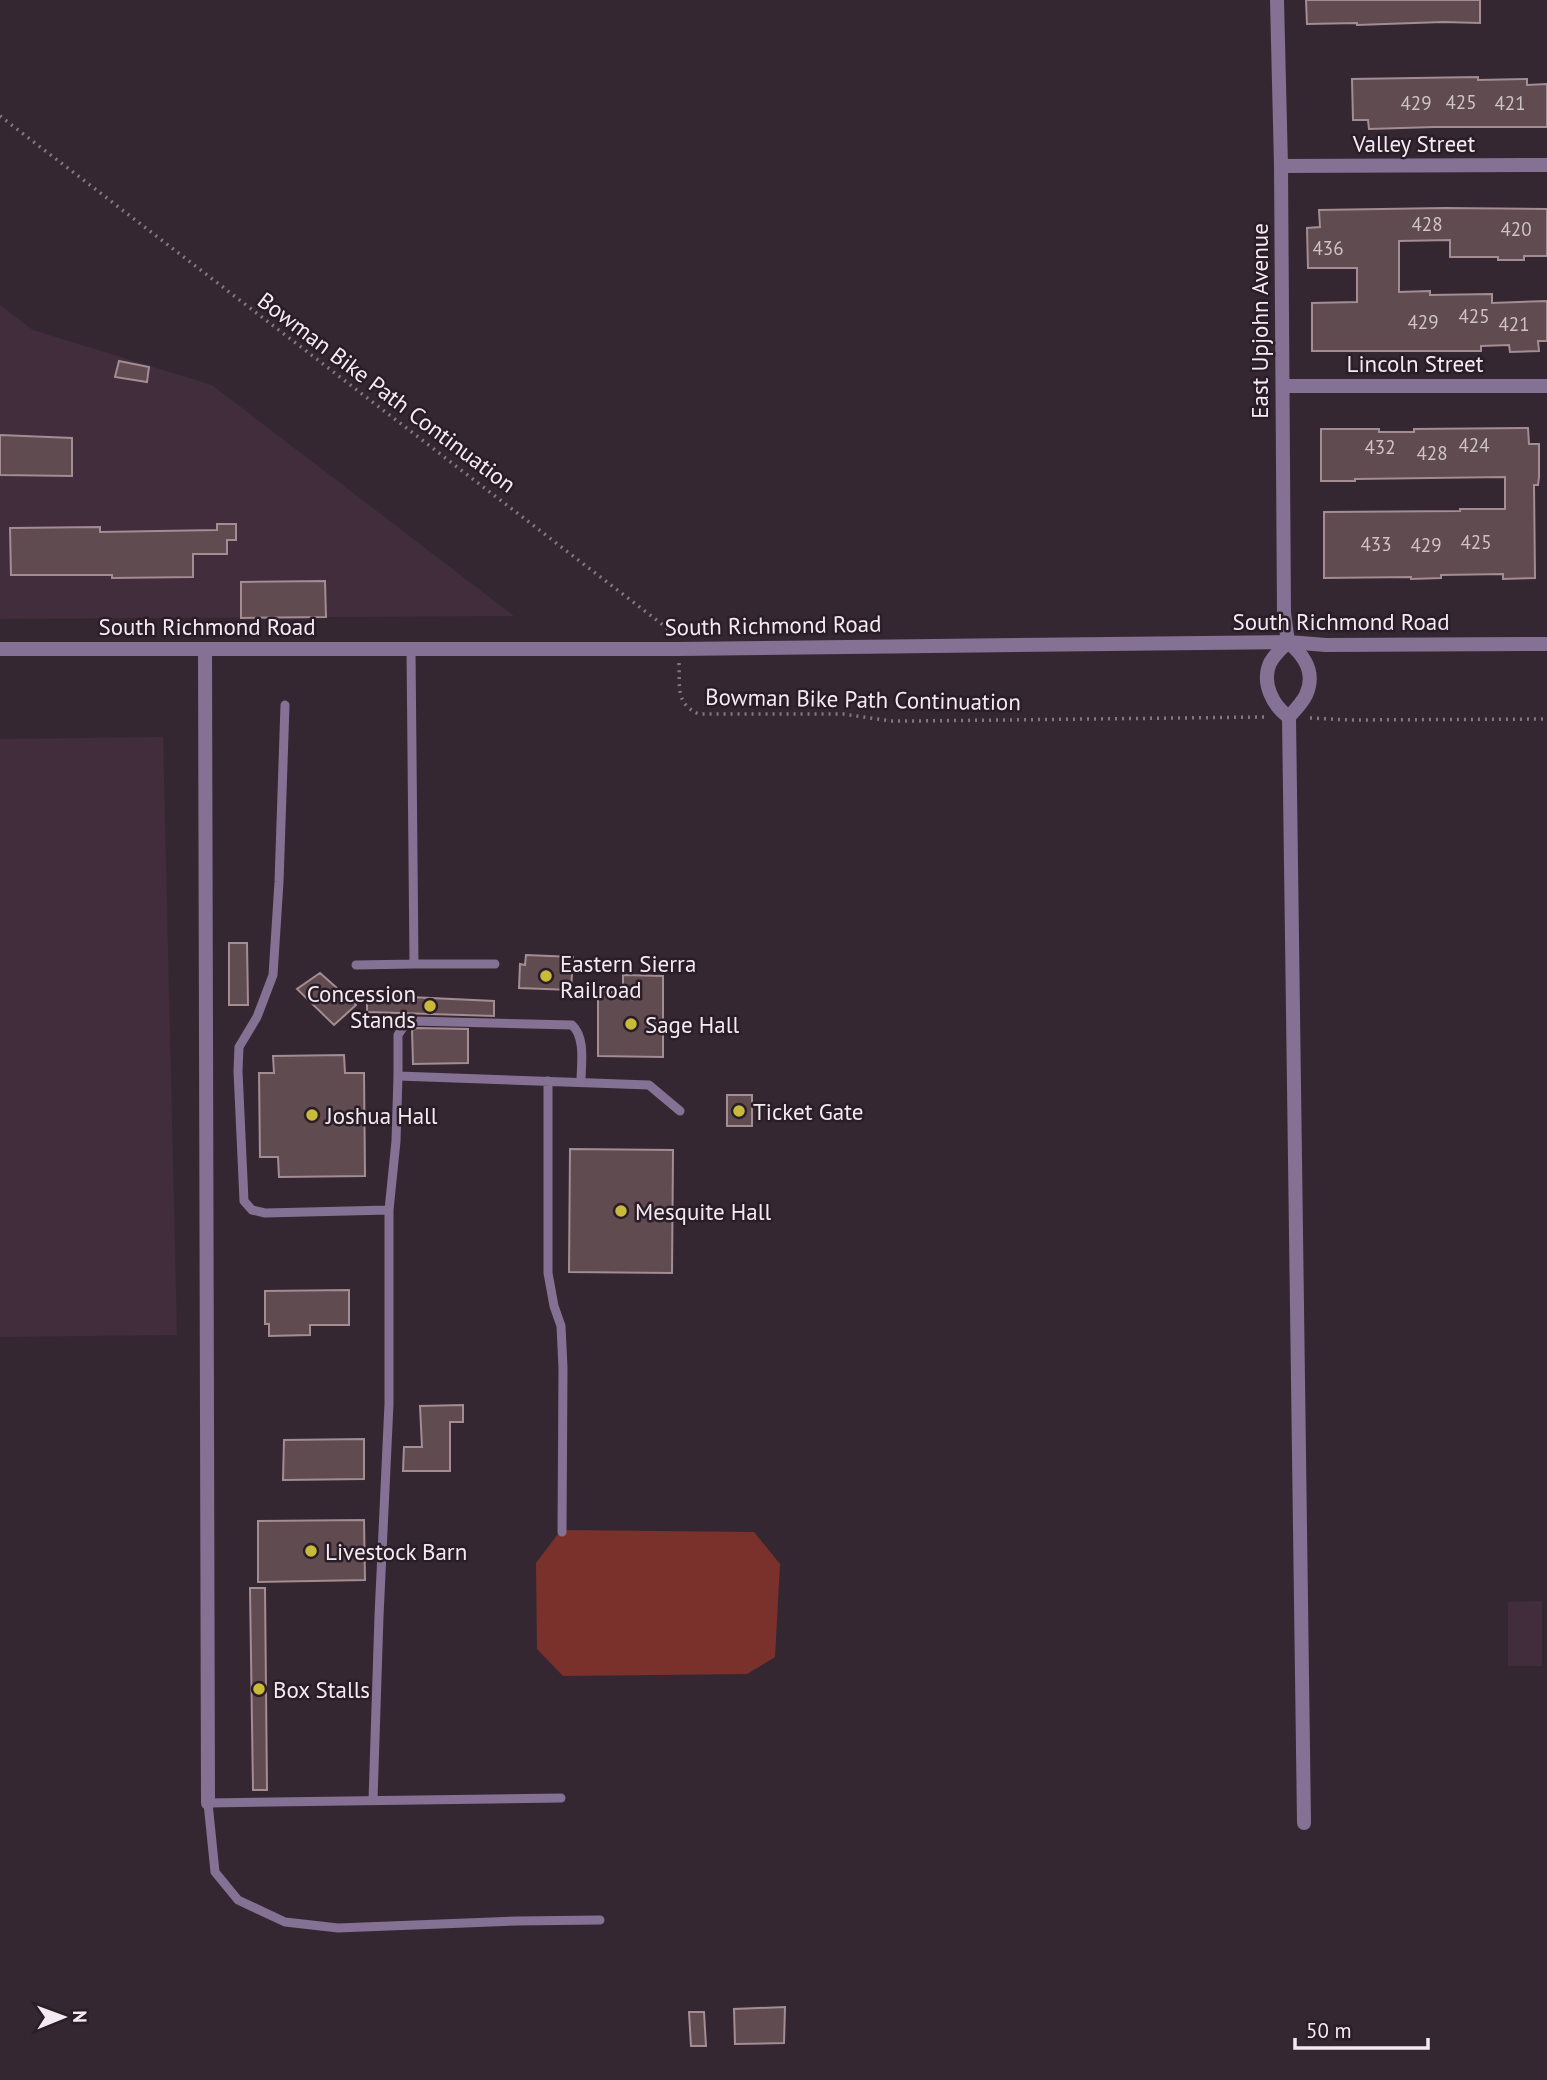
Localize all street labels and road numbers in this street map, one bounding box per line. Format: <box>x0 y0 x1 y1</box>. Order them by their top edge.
street label: Valley Street <box>1352 129 1476 158</box>
street label: East Upjohn Avenue <box>1245 223 1274 419</box>
street label: Bowman Bike Path Continuation <box>252 285 522 499</box>
street label: Lincoln Street <box>1347 349 1484 378</box>
street label: South Richmond Road <box>1232 607 1450 636</box>
street label: South Richmond Road <box>664 609 882 641</box>
street label: South Richmond Road <box>98 612 316 641</box>
street label: Bowman Bike Path Continuation <box>705 682 1021 716</box>

